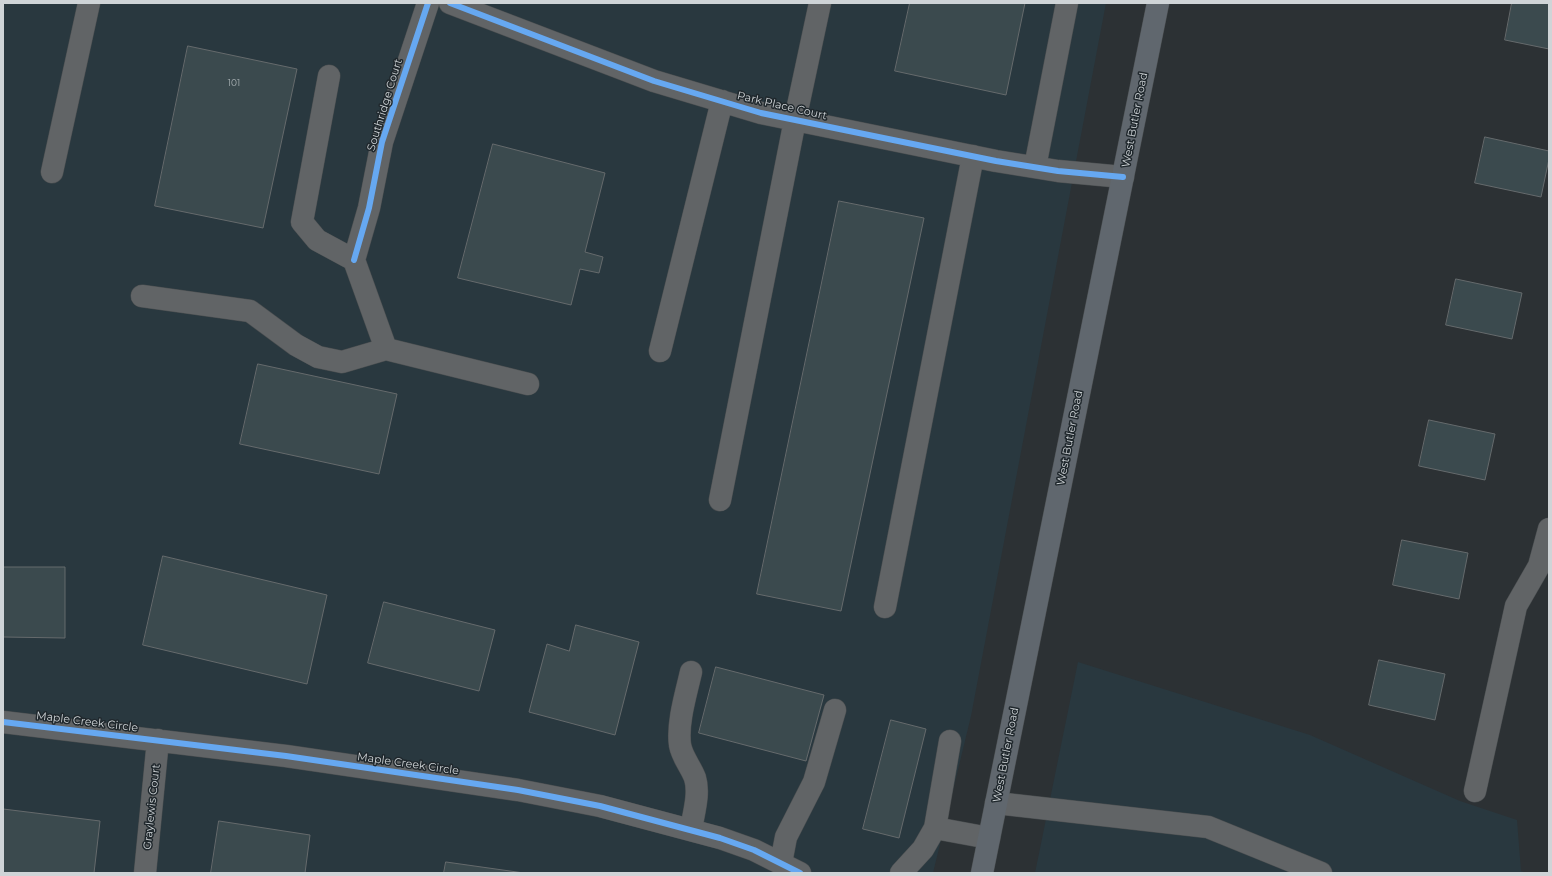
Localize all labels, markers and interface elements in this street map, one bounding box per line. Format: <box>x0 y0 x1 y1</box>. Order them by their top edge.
street label: Southridge Court <box>365 57 405 153</box>
street label: West Butler Road <box>1119 71 1151 169</box>
house number: 101 <box>228 78 240 88</box>
street label: Park Place Court <box>736 89 828 123</box>
street label: West Butler Road <box>1054 389 1086 487</box>
street label: West Butler Road <box>990 706 1022 804</box>
street label: Maple Creek Circle <box>35 709 139 735</box>
street label: Maple Creek Circle <box>356 750 460 778</box>
street label: Graylewis Court <box>141 764 163 850</box>

